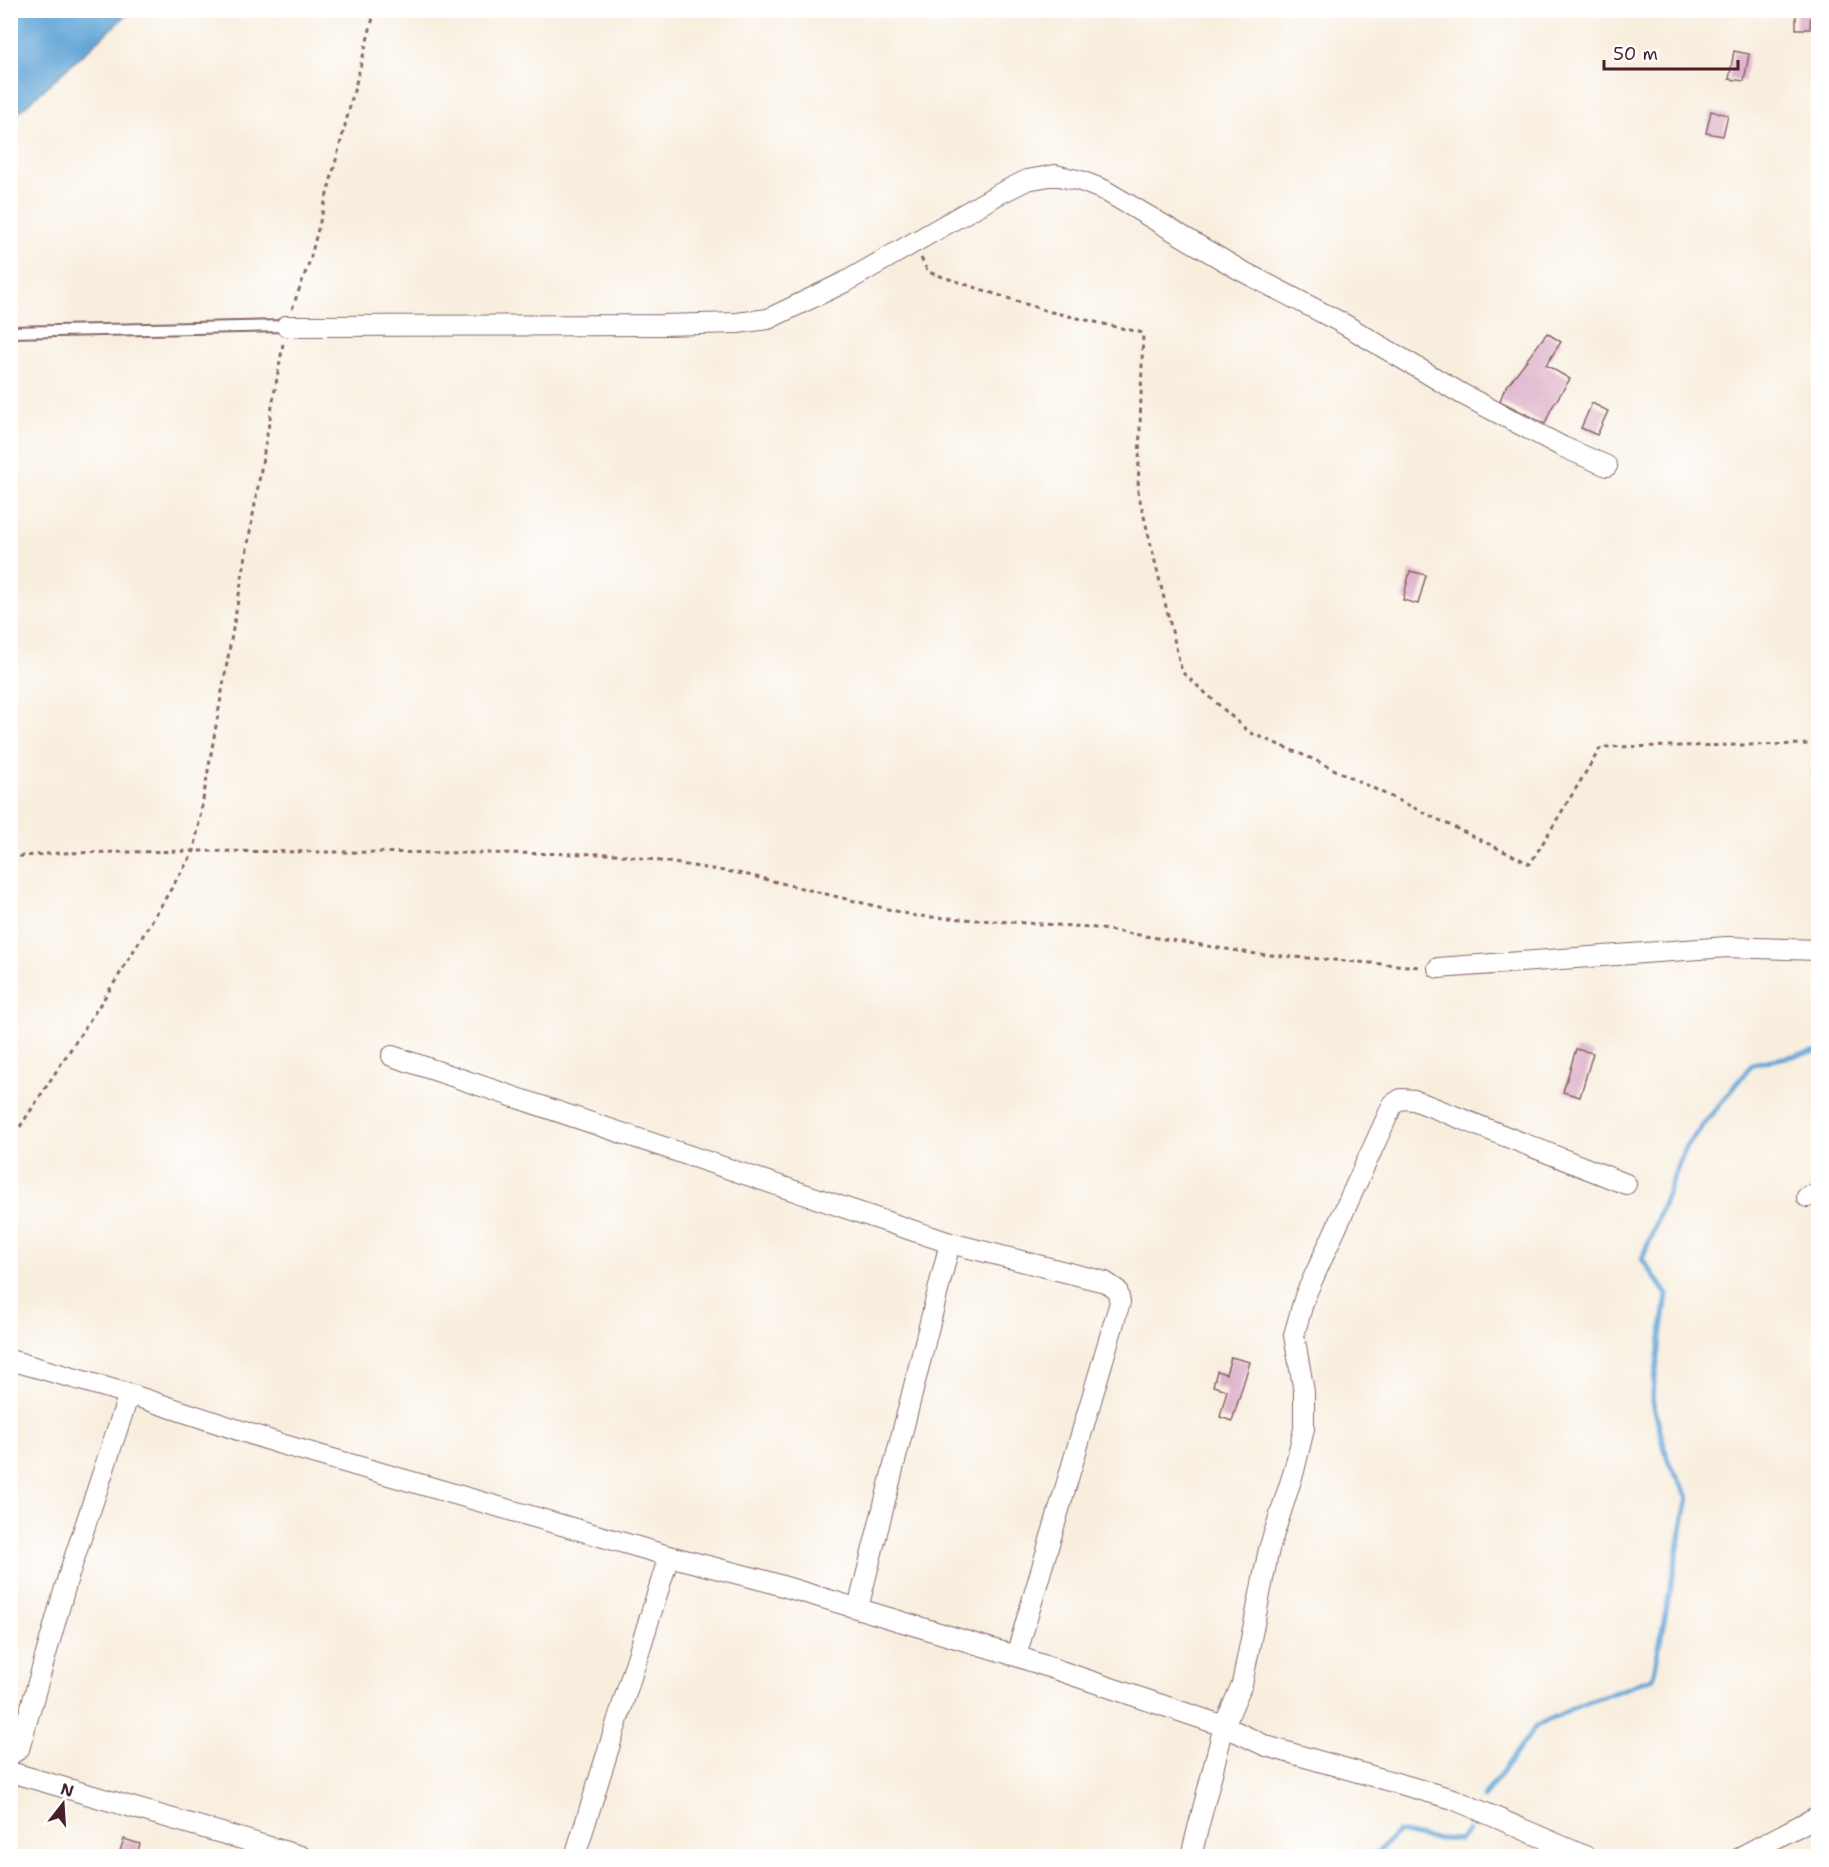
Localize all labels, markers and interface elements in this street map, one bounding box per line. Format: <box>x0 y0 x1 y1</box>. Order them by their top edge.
scale bar <box>1604 33 1738 71</box>
text: 50 m <box>1613 42 1658 66</box>
north arrow <box>33 1774 93 1834</box>
text: N <box>58 1778 76 1802</box>

